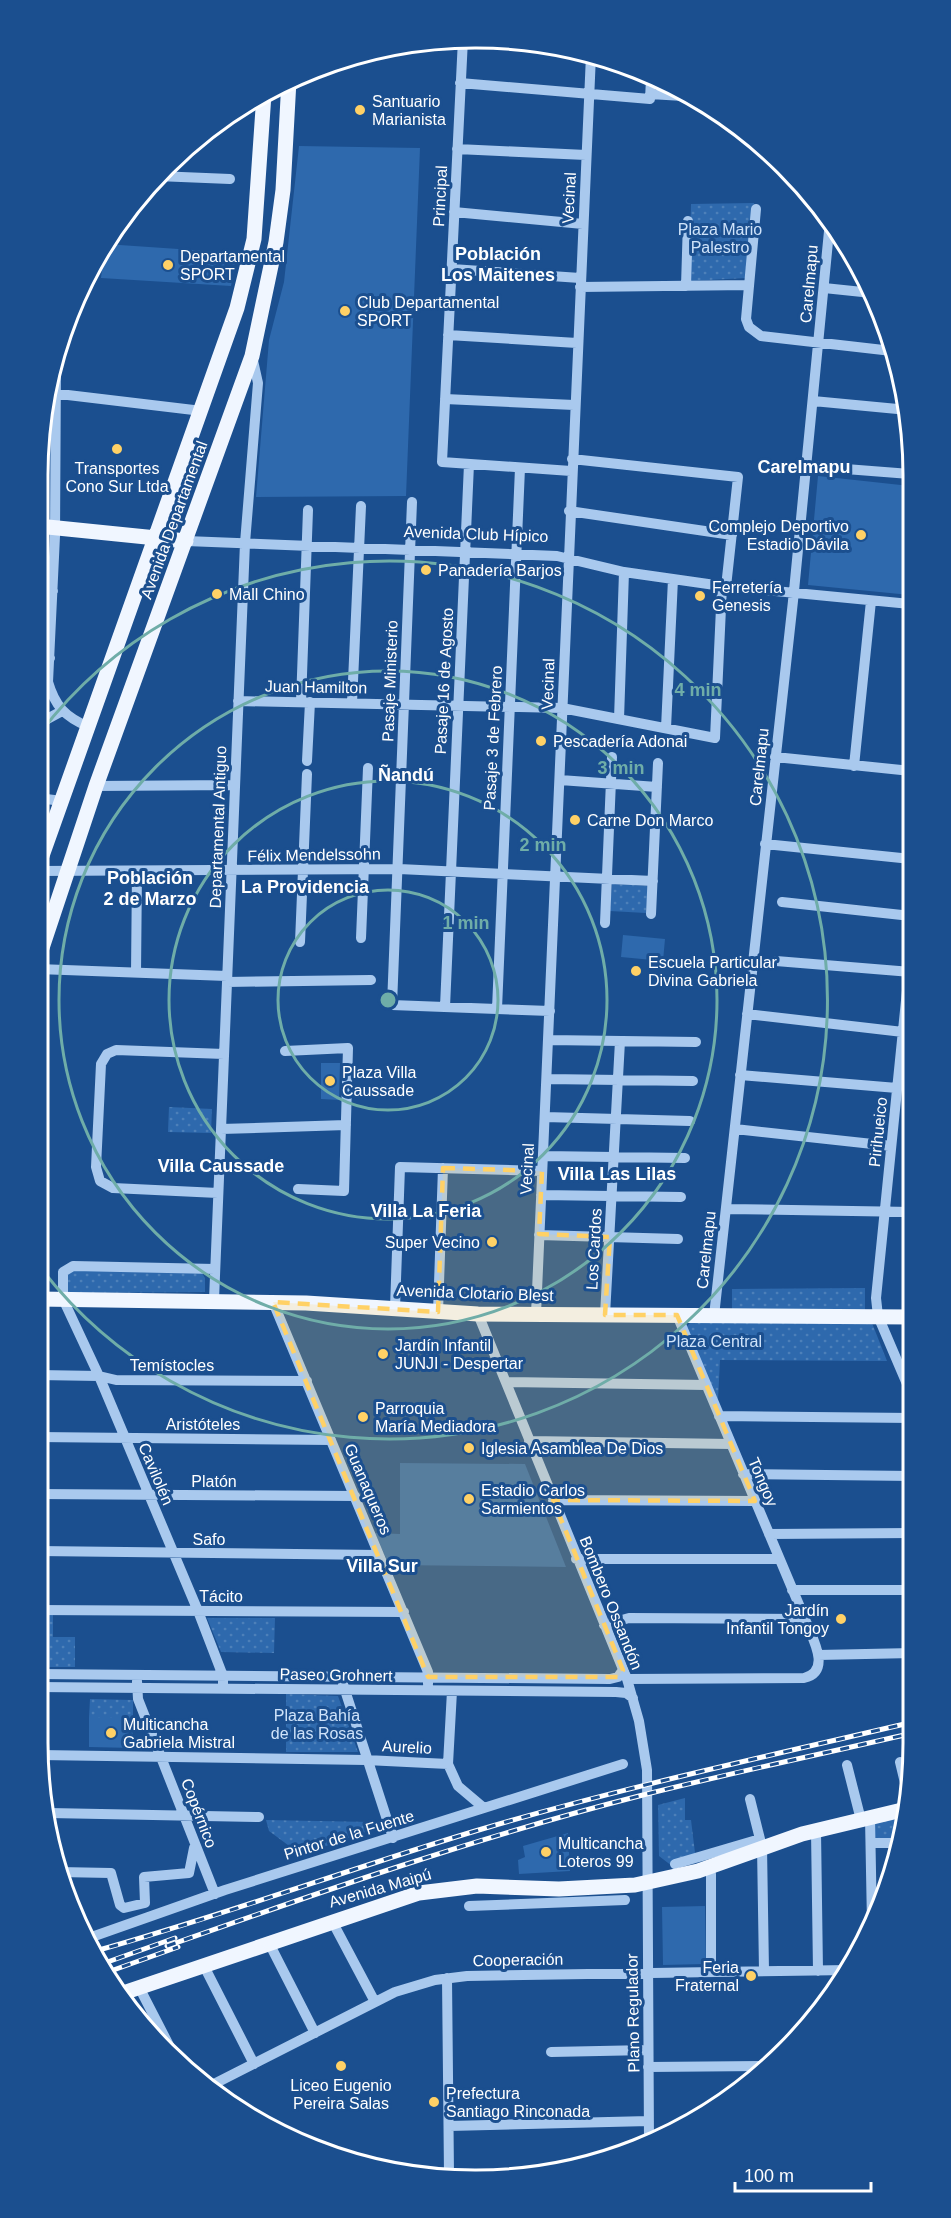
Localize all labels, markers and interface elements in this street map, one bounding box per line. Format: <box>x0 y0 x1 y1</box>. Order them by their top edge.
place label: Santuario Marianista <box>372 93 446 128</box>
marker: Santuario Marianista <box>353 103 367 117</box>
street label: Principal <box>430 165 450 227</box>
street label: Vecinal <box>559 172 579 224</box>
park label: Plaza Mario Palestro <box>678 221 762 256</box>
district label: Población Los Maitenes <box>441 244 555 285</box>
street label: Carelmapu <box>797 244 821 324</box>
place label: Departamental SPORT <box>180 248 285 283</box>
marker: Departamental SPORT <box>161 258 175 272</box>
place label: Club Departamental SPORT <box>357 294 499 329</box>
marker: Club Departamental SPORT <box>338 304 352 318</box>
street label: Avenida Departamental <box>137 439 211 601</box>
marker: Transportes Cono Sur Ltda <box>110 442 124 456</box>
district label: Carelmapu <box>757 457 851 477</box>
place label: Transportes Cono Sur Ltda <box>65 460 169 495</box>
place label: Complejo Deportivo Estadio Dávila <box>708 518 849 553</box>
street label: Avenida Club Hípico <box>403 523 549 545</box>
marker: Complejo Deportivo Estadio Dávila <box>854 528 868 542</box>
place label: Panadería Barjos <box>438 562 562 579</box>
marker: Panadería Barjos <box>419 563 433 577</box>
place label: Ferretería Genesis <box>712 579 782 614</box>
place label: Mall Chino <box>229 586 305 603</box>
marker: Mall Chino <box>210 587 224 601</box>
marker: Ferretería Genesis <box>693 589 707 603</box>
street label: Pasaje 16 de Agosto <box>432 607 456 755</box>
street label: Pasaje Ministerio <box>379 620 401 742</box>
street label: Vecinal <box>539 658 557 710</box>
street label: Pasaje 3 de Febrero <box>481 665 505 811</box>
street label: Juan Hamilton <box>265 678 367 696</box>
text: 4 min <box>674 680 722 700</box>
street label: Carelmapu <box>746 727 772 807</box>
place label: Pescadería Adonai <box>553 733 687 750</box>
marker: Pescadería Adonai <box>534 734 548 748</box>
street label: Departamental Antiguo <box>207 745 229 909</box>
text: 3 min <box>597 758 645 778</box>
district label: Ñandú <box>378 764 434 785</box>
place label: Carne Don Marco <box>587 812 713 829</box>
marker: Carne Don Marco <box>568 813 582 827</box>
text: 2 min <box>519 835 567 855</box>
street label: Félix Mendelssohn <box>247 845 381 865</box>
district label: Población 2 de Marzo <box>103 868 197 909</box>
district label: La Providencia <box>241 877 370 897</box>
text: 1 min <box>442 913 490 933</box>
place label: Escuela Particular Divina Gabriela <box>648 954 778 989</box>
marker: Escuela Particular Divina Gabriela <box>629 964 643 978</box>
centre of rings <box>378 990 398 1010</box>
place label: Plaza Villa Caussade <box>342 1064 417 1099</box>
marker: Plaza Villa Caussade <box>323 1074 337 1088</box>
street label: Pirihueico <box>866 1096 890 1168</box>
street label: Vecinal <box>517 1143 537 1195</box>
district label: Villa Caussade <box>158 1156 284 1176</box>
district label: Villa Las Lilas <box>558 1164 676 1184</box>
district label: Villa La Feria <box>371 1201 482 1221</box>
street label: Los Cardos <box>583 1208 605 1290</box>
street label: Carelmapu <box>693 1210 719 1290</box>
place label: Super Vecino <box>385 1234 480 1251</box>
marker: Super Vecino <box>485 1235 499 1249</box>
street label: Avenida Clotario Blest <box>396 1282 554 1304</box>
park label: Plaza Central <box>666 1333 762 1350</box>
place label: Jardín Infantil JUNJI - Despertar <box>395 1337 524 1372</box>
marker: Jardín Infantil JUNJI - Despertar <box>376 1347 390 1361</box>
street label: Temístocles <box>130 1357 214 1374</box>
place label: Parroquia María Mediadora <box>375 1400 496 1435</box>
marker: Parroquia María Mediadora <box>356 1410 370 1424</box>
street label: Aristóteles <box>166 1416 240 1433</box>
street label: Cavilolén <box>135 1440 177 1508</box>
place label: Iglesia Asamblea De Dios <box>481 1440 663 1457</box>
street label: Guanaqueros <box>341 1441 395 1537</box>
marker: Iglesia Asamblea De Dios <box>462 1441 476 1455</box>
street label: Tongoy <box>745 1455 781 1509</box>
street label: Platón <box>191 1473 237 1490</box>
place label: Estadio Carlos Sarmientos <box>481 1482 585 1517</box>
marker: Estadio Carlos Sarmientos <box>462 1492 476 1506</box>
street label: Safo <box>193 1531 226 1548</box>
street label: Bombero Ossandón <box>576 1534 646 1672</box>
district label: Villa Sur <box>346 1556 418 1576</box>
street label: Tácito <box>199 1588 243 1605</box>
place label: Jardín Infantil Tongoy <box>726 1602 829 1637</box>
marker: Jardín Infantil Tongoy <box>834 1612 848 1626</box>
street label: Paseo Grohnert <box>279 1666 393 1684</box>
park label: Plaza Bahía de las Rosas <box>271 1707 363 1742</box>
place label: Multicancha Gabriela Mistral <box>123 1716 235 1751</box>
marker: Multicancha Gabriela Mistral <box>104 1726 118 1740</box>
street label: Aurelio <box>382 1737 432 1757</box>
street label: Copérnico <box>178 1776 220 1850</box>
street label: Pintor de la Fuente <box>282 1807 416 1863</box>
place label: Multicancha Loteros 99 <box>558 1835 643 1870</box>
marker: Multicancha Loteros 99 <box>539 1845 553 1859</box>
street label: Avenida Maipú <box>327 1865 433 1911</box>
street label: Cooperación <box>472 1951 564 1969</box>
street label: Plano Regulador <box>623 1953 643 2073</box>
place label: Feria Fraternal <box>675 1959 739 1994</box>
marker: Feria Fraternal <box>744 1969 758 1983</box>
marker: Liceo Eugenio Pereira Salas <box>334 2059 348 2073</box>
place label: Liceo Eugenio Pereira Salas <box>290 2077 392 2112</box>
place label: Prefectura Santiago Rinconada <box>446 2085 590 2120</box>
marker: Prefectura Santiago Rinconada <box>427 2095 441 2109</box>
scale bar <box>735 2155 872 2193</box>
text: 100 m <box>744 2166 794 2186</box>

